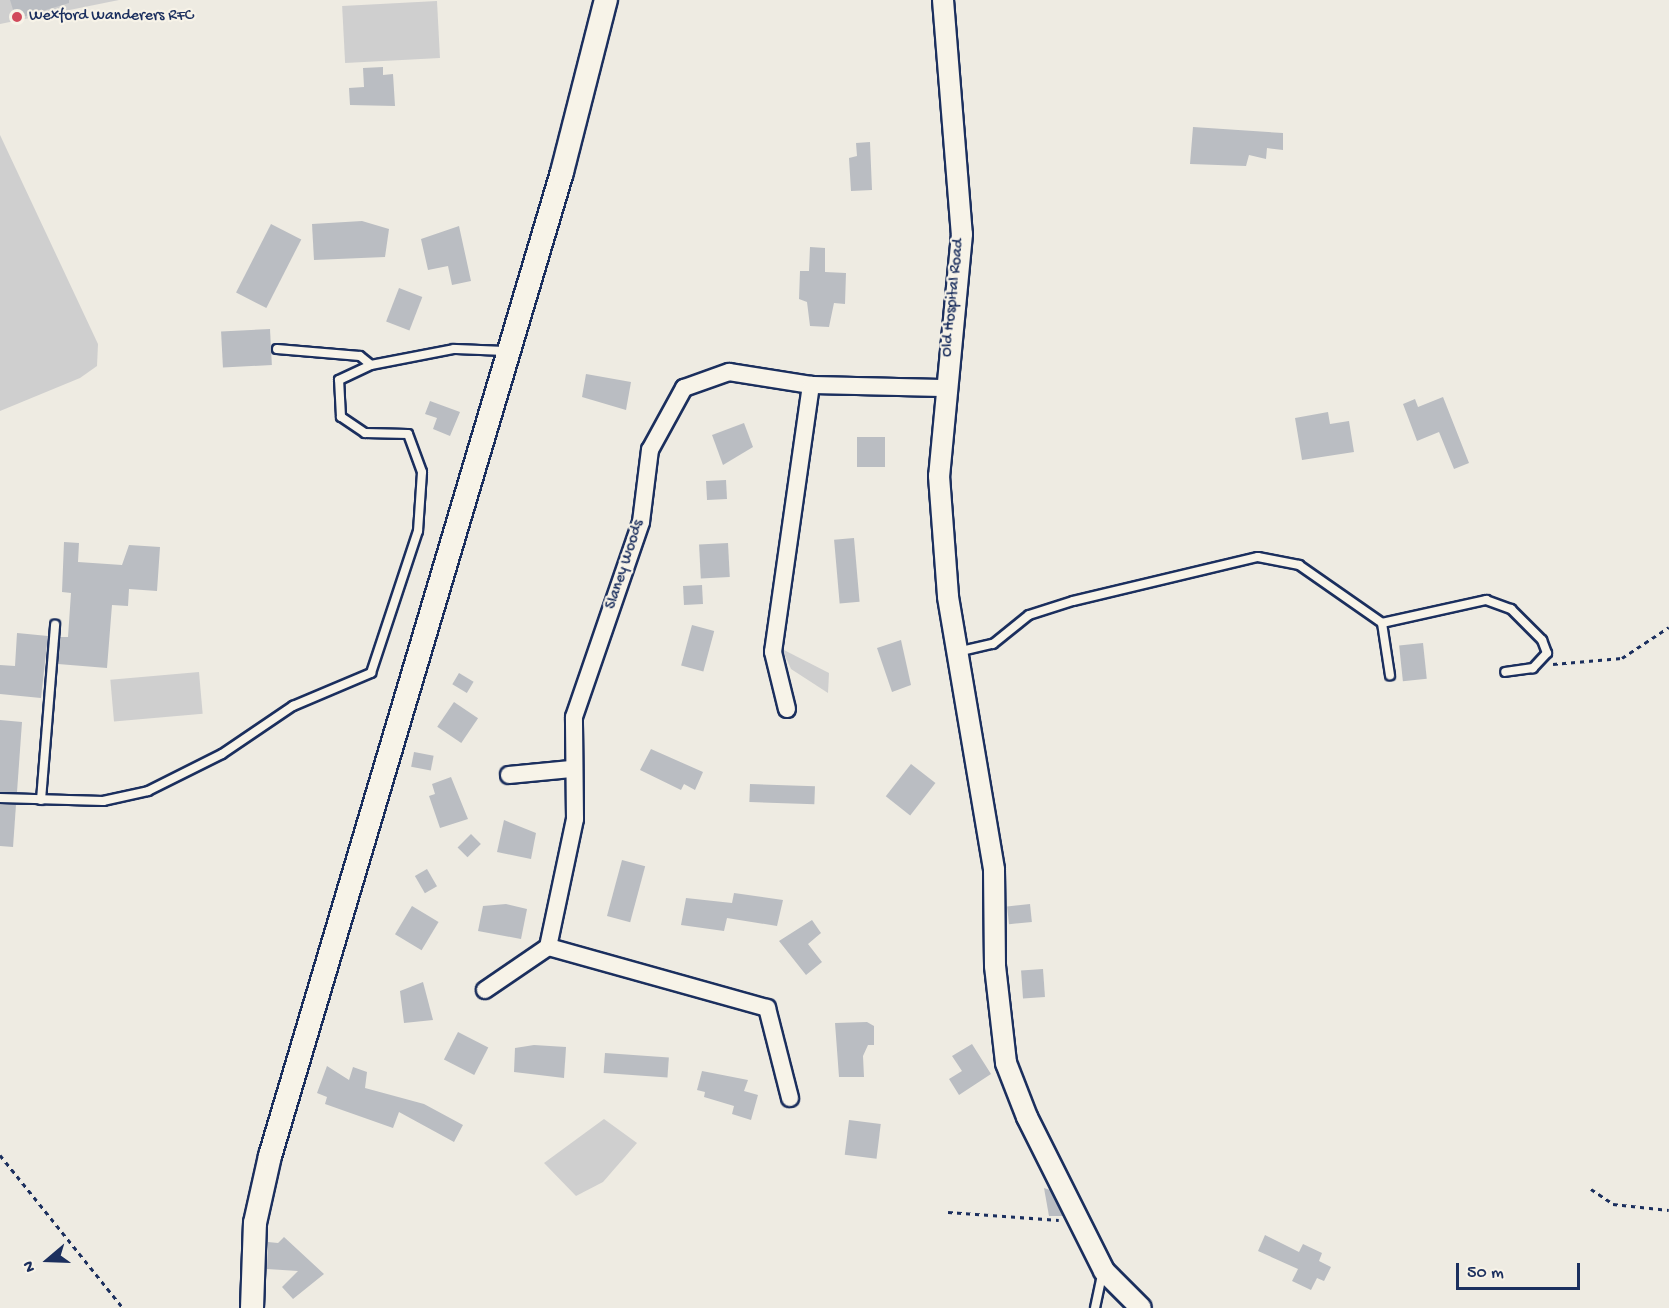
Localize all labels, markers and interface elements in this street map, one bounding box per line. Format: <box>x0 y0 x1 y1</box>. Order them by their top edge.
place label: Wexford Wanderers RFC <box>29 7 194 27</box>
marker: Wexford Wanderers RFC <box>10 10 24 24</box>
street label: Old Hospital Road <box>938 238 970 358</box>
street label: Slaney Woods <box>603 518 649 612</box>
north arrow <box>18 1230 78 1290</box>
scale bar <box>1459 1251 1584 1289</box>
text: N <box>20 1258 41 1274</box>
text: 50 m <box>1467 1263 1504 1284</box>

